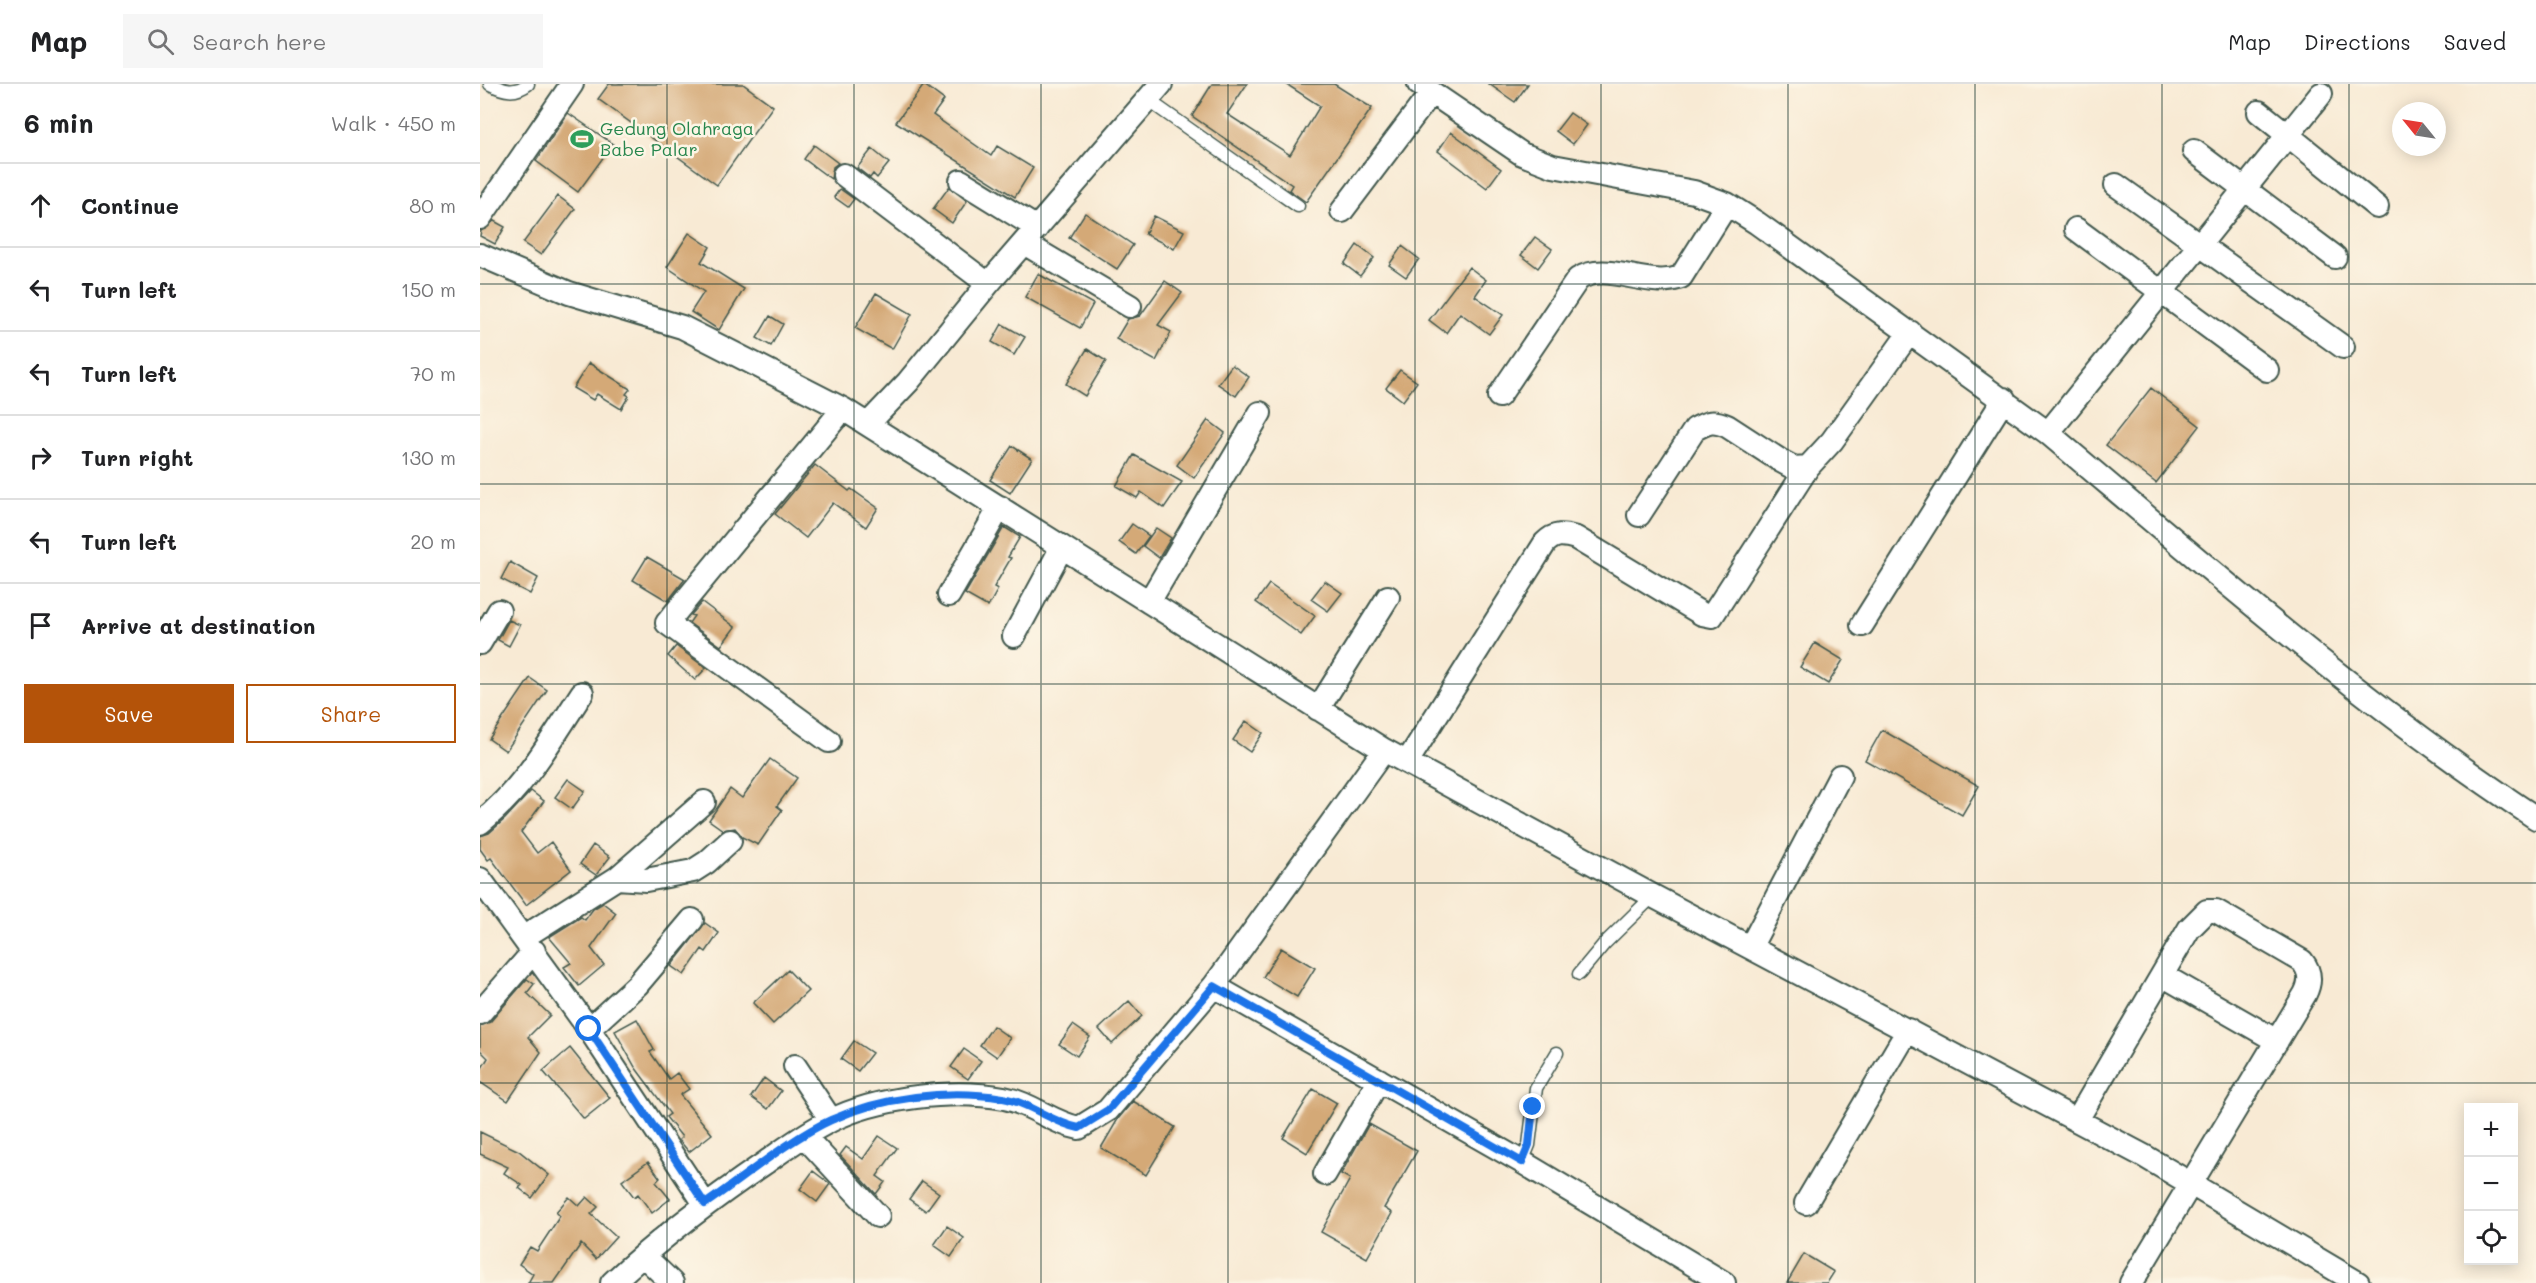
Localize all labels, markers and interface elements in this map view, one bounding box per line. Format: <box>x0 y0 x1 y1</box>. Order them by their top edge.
search box <box>123 14 543 68</box>
text: Map <box>30 23 87 59</box>
icon: search <box>144 25 177 58</box>
text: Search here <box>192 27 326 56</box>
text: Map <box>2228 28 2271 55</box>
text: Directions <box>2304 28 2411 55</box>
text: Saved <box>2444 28 2506 55</box>
north arrow <box>2392 102 2446 156</box>
text: 6 min <box>24 106 93 140</box>
text: Walk · 450 m <box>331 110 456 136</box>
place label: Gedung Olahraga Babe Palar <box>600 116 754 161</box>
sports icon: Gedung Olahraga Babe Palar <box>569 126 595 152</box>
icon: ahead <box>24 189 57 222</box>
text: Continue <box>81 191 179 220</box>
text: 80 m <box>409 192 456 218</box>
icon: left <box>24 273 57 306</box>
text: Turn left <box>81 275 177 304</box>
text: 150 m <box>401 276 456 302</box>
icon: left <box>24 357 57 390</box>
text: Turn left <box>81 359 177 388</box>
text: 70 m <box>410 360 456 386</box>
icon: right <box>24 441 57 474</box>
text: Turn right <box>81 443 193 472</box>
text: 130 m <box>401 444 456 470</box>
icon: left <box>24 525 57 558</box>
text: Turn left <box>81 527 177 556</box>
text: 20 m <box>410 528 456 554</box>
icon: arrive <box>24 609 57 642</box>
text: Arrive at destination <box>81 611 316 640</box>
button: Save <box>24 684 234 743</box>
button: Share <box>246 684 456 743</box>
route start <box>575 1015 601 1041</box>
route end <box>1519 1093 1545 1119</box>
map controls <box>2464 1103 2518 1265</box>
button: + <box>2464 1103 2518 1157</box>
button: − <box>2464 1157 2518 1211</box>
button: locate <box>2464 1211 2518 1265</box>

